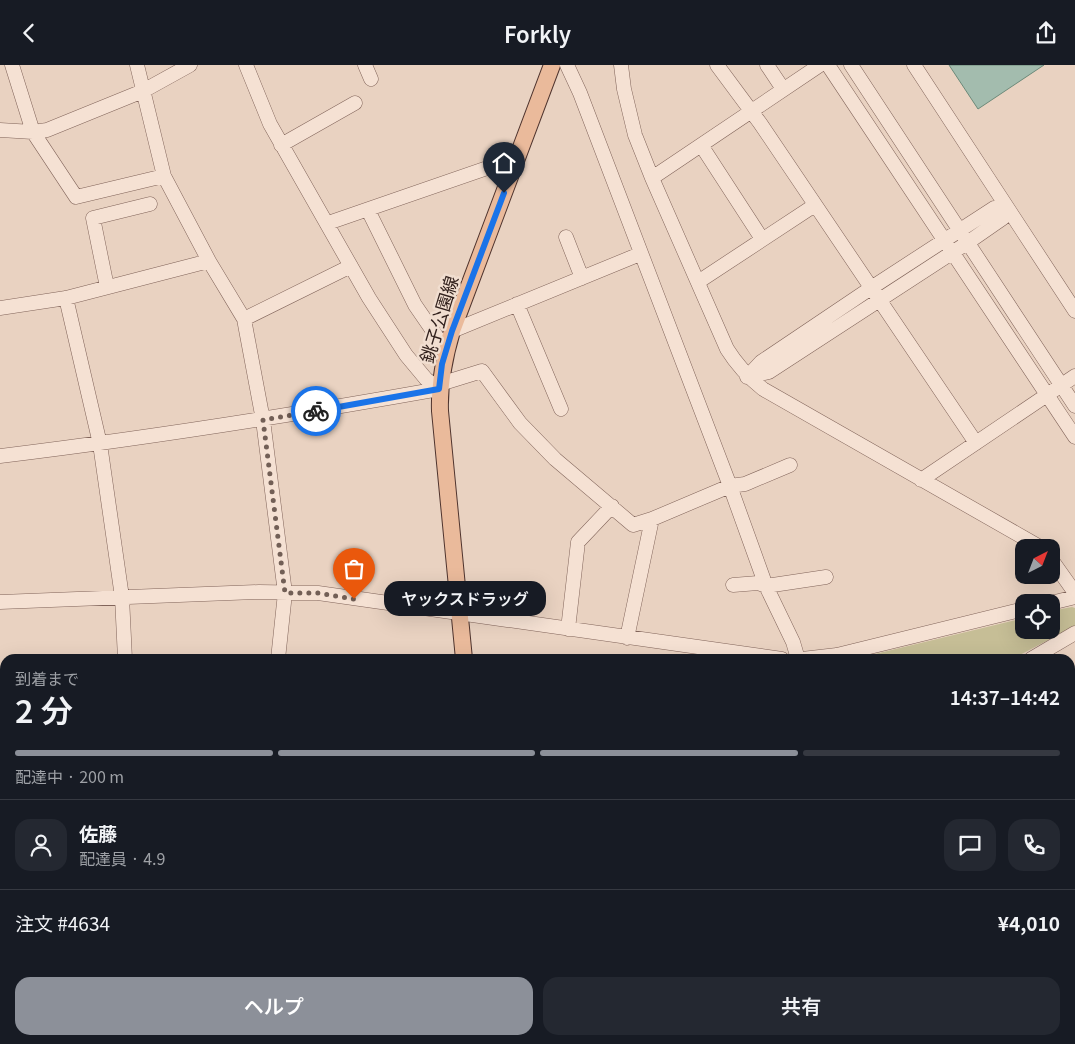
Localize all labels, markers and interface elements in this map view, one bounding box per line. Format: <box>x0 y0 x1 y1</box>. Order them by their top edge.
text: Forkly <box>504 17 571 49</box>
icon: back <box>15 19 43 47</box>
icon: share <box>1032 19 1060 47</box>
pin <box>483 142 525 193</box>
icon: home <box>490 149 518 177</box>
street label: 銚子公園線 <box>412 272 464 366</box>
courier <box>291 386 341 436</box>
icon: bike <box>302 397 330 425</box>
north arrow <box>1015 539 1060 584</box>
map controls <box>1015 539 1060 639</box>
pin <box>333 548 375 599</box>
icon: bag <box>340 555 368 583</box>
callout: ヤックスドラッグ <box>384 581 546 617</box>
text: ヤックスドラッグ <box>401 586 529 610</box>
button: locate <box>1015 594 1060 639</box>
text: 到着まで <box>15 666 79 690</box>
text: 14:37–14:42 <box>950 683 1060 710</box>
text: 2 分 <box>15 686 73 732</box>
text: 配達中 · 200 m <box>15 764 124 788</box>
button: person <box>15 819 67 871</box>
text: 佐藤 <box>79 819 117 846</box>
button: chat <box>944 819 996 871</box>
button: phone <box>1008 819 1060 871</box>
text: 配達員 · 4.9 <box>79 846 165 870</box>
text: 注文 #4634 <box>15 909 110 936</box>
text: ¥4,010 <box>998 909 1060 936</box>
button: ヘルプ <box>15 977 533 1035</box>
button: 共有 <box>543 977 1060 1035</box>

